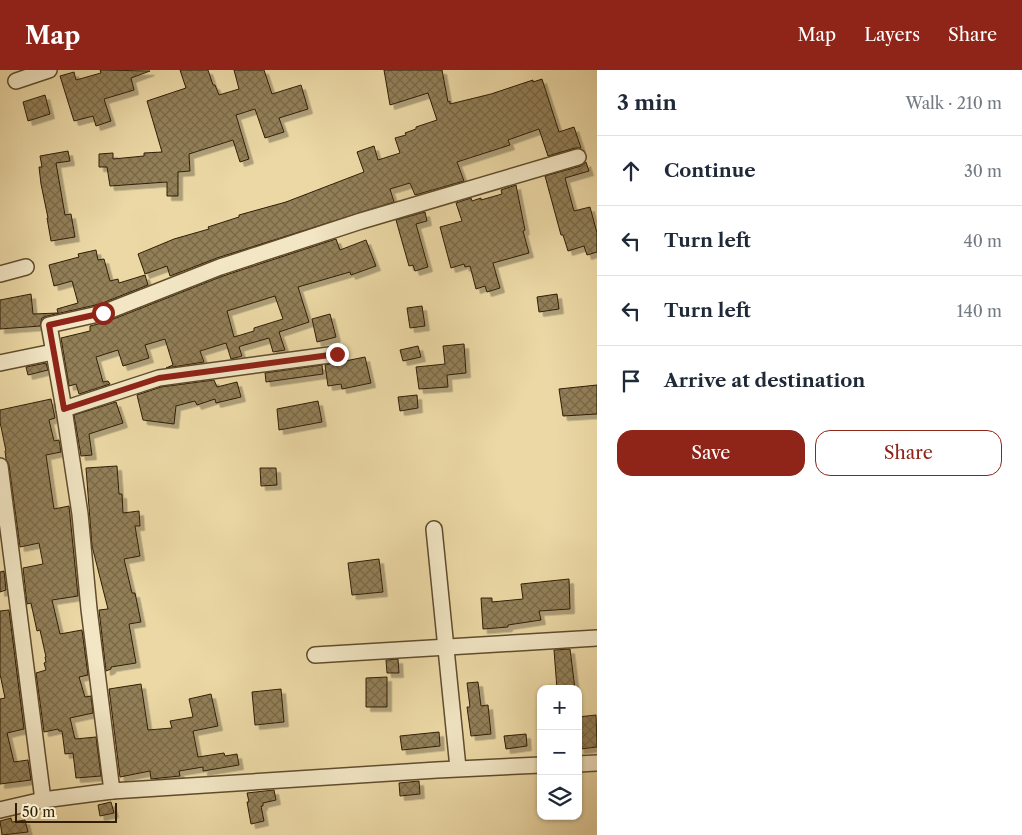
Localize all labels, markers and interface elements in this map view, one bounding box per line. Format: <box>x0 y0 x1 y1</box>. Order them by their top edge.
text: Map <box>25 21 80 50</box>
text: Map <box>798 24 836 46</box>
text: Layers <box>864 24 920 46</box>
text: Share <box>948 24 997 46</box>
text: 3 min <box>617 90 677 115</box>
text: Walk · 210 m <box>906 93 1002 113</box>
icon: ahead <box>617 157 645 185</box>
text: Continue <box>664 159 756 182</box>
text: 30 m <box>964 161 1002 181</box>
icon: left <box>617 227 645 255</box>
text: Turn left <box>664 229 751 252</box>
text: 40 m <box>963 231 1002 251</box>
icon: left <box>617 297 645 325</box>
text: Turn left <box>664 299 751 322</box>
text: 140 m <box>957 301 1002 321</box>
route start <box>92 302 115 325</box>
route end <box>326 343 349 366</box>
icon: arrive <box>617 367 645 395</box>
text: Arrive at destination <box>664 369 865 392</box>
button: Save <box>617 430 805 476</box>
button: Share <box>815 430 1002 476</box>
map controls <box>537 685 582 820</box>
button: + <box>537 685 582 730</box>
button: − <box>537 730 582 775</box>
button: layers <box>537 775 582 820</box>
scale bar <box>15 800 118 823</box>
text: 50 m <box>22 803 55 821</box>

